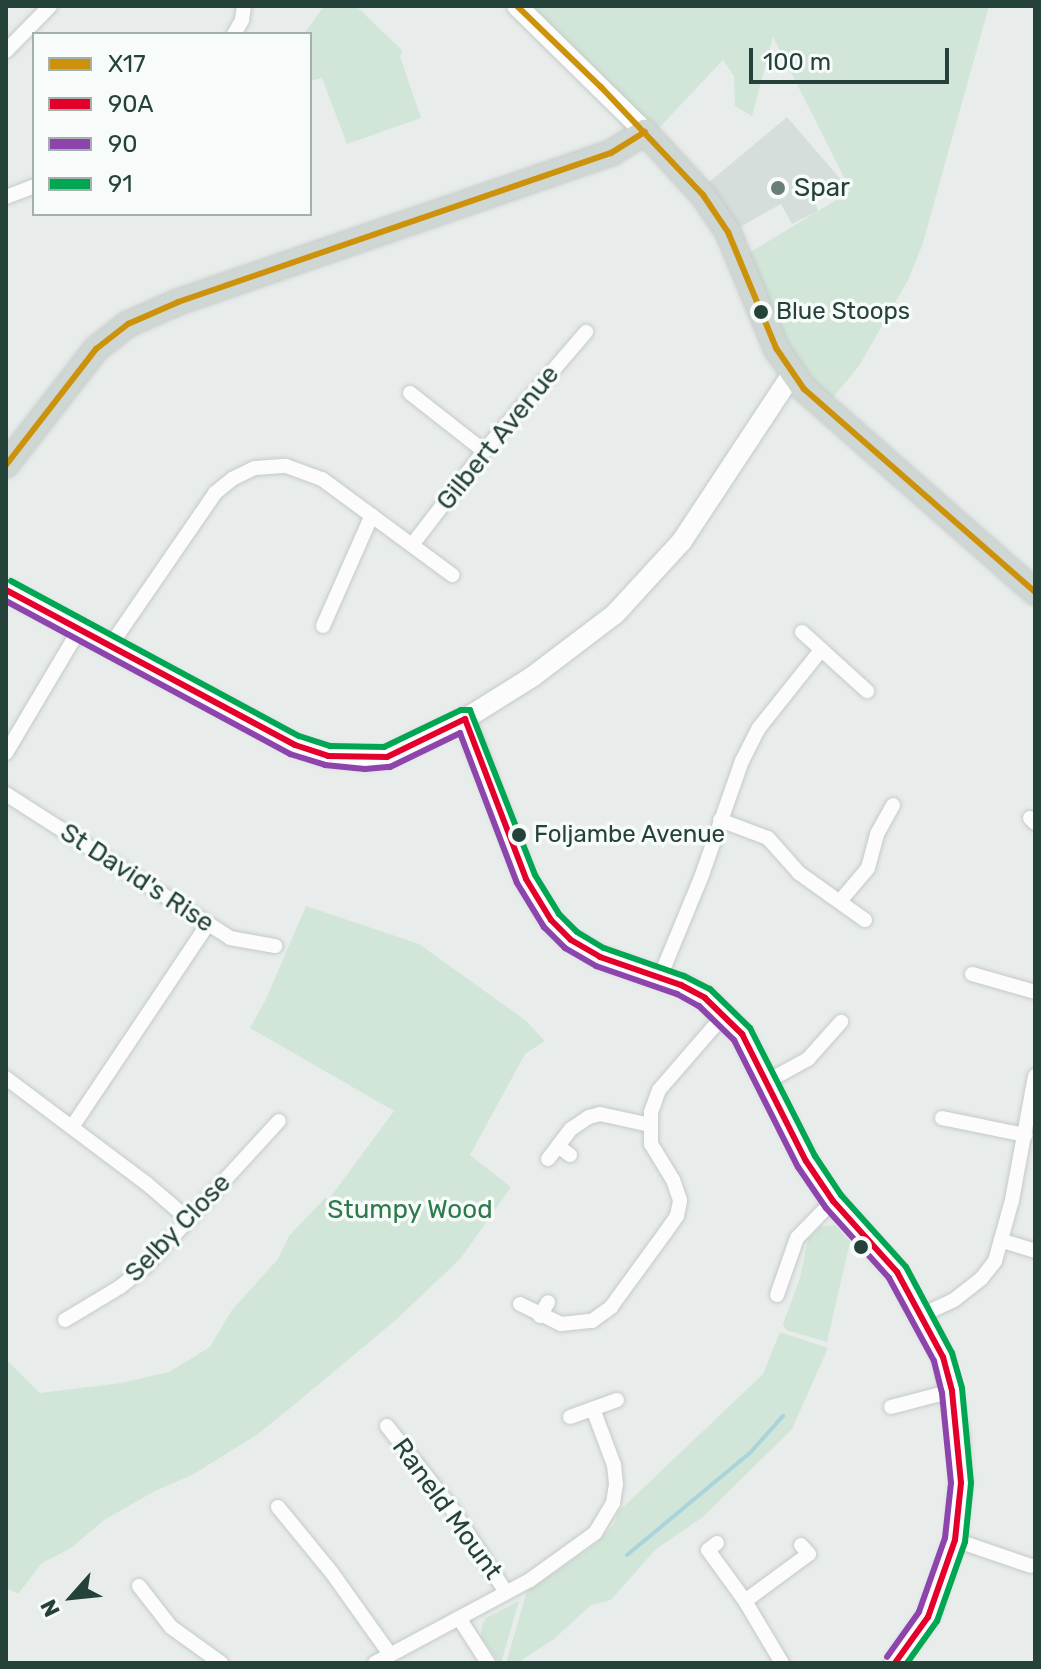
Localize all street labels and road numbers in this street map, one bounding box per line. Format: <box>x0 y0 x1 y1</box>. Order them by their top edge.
street label: Gilbert Avenue <box>430 359 566 517</box>
street label: St David's Rise <box>54 817 220 939</box>
street label: Selby Close <box>118 1167 238 1289</box>
street label: Raneld Mount <box>385 1432 509 1586</box>

